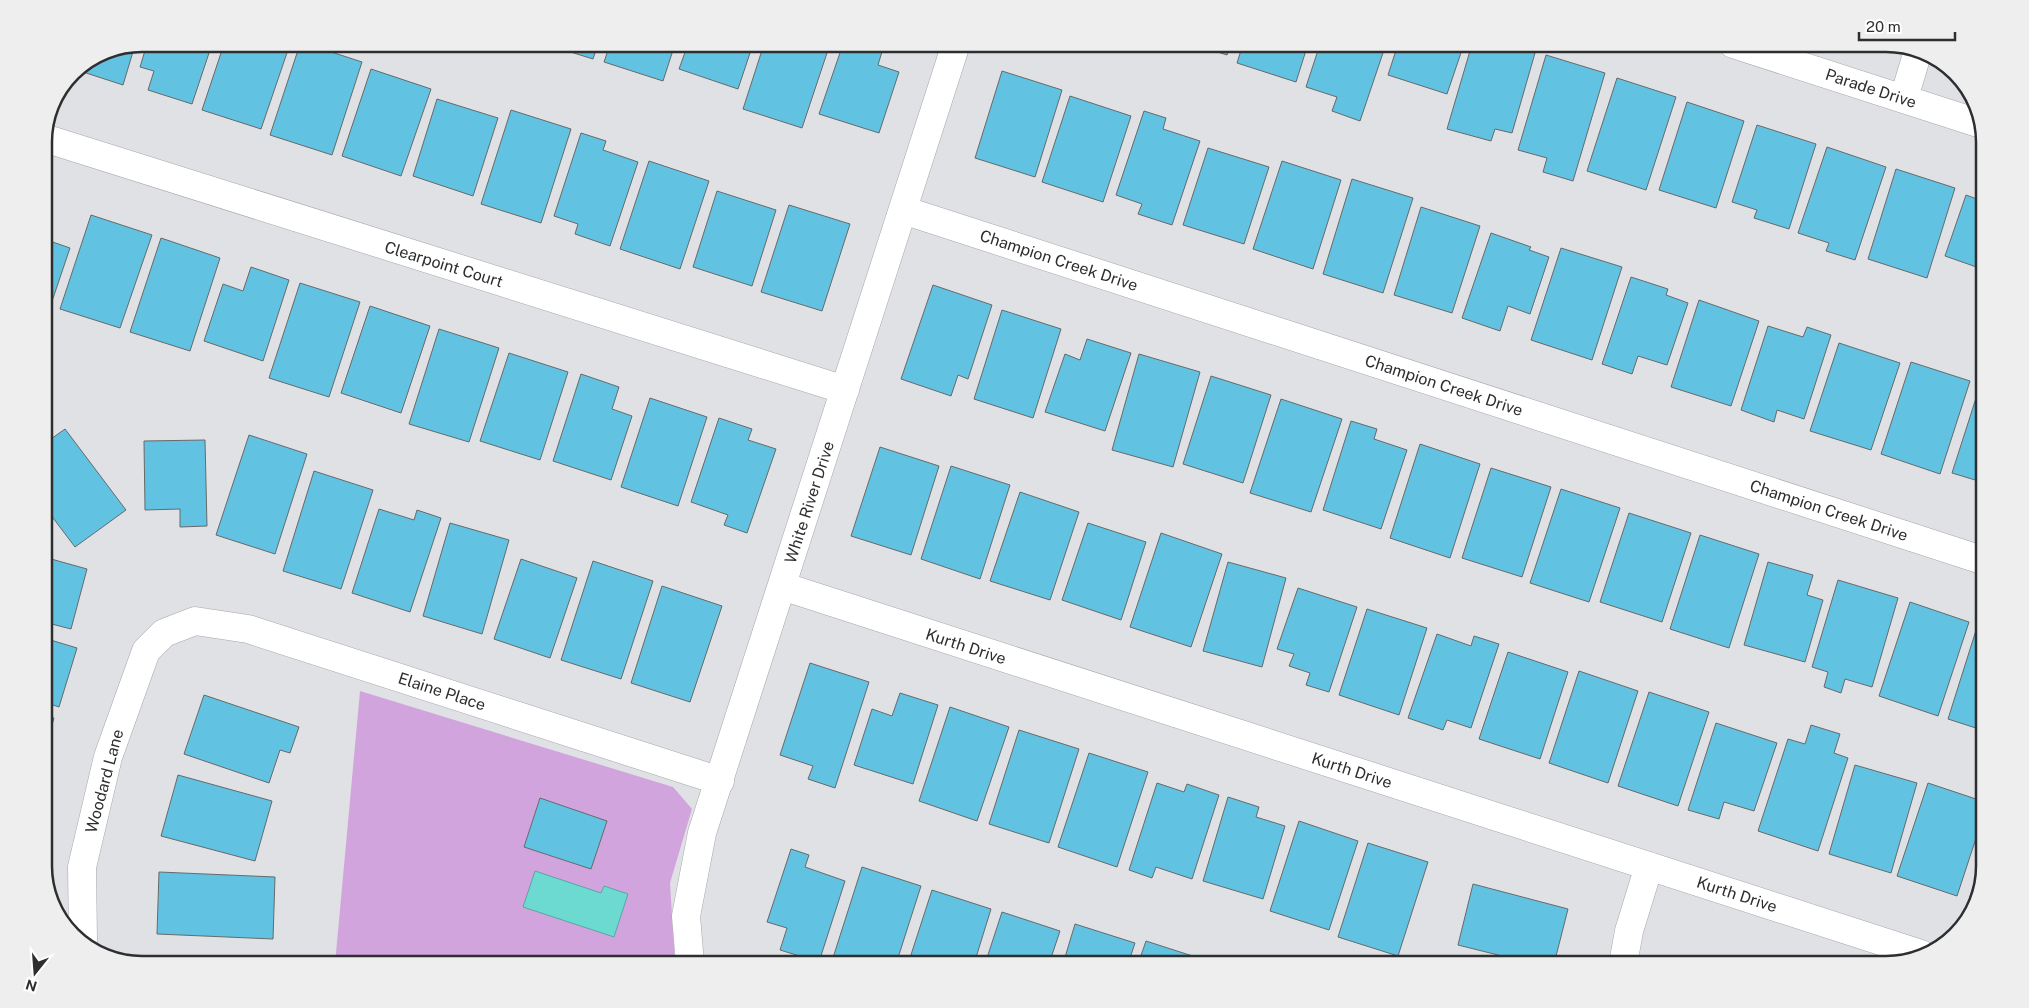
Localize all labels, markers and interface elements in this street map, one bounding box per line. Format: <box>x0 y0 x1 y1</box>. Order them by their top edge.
scale bar <box>1859 10 1955 42</box>
text: 20 m <box>1866 18 1901 35</box>
street label: Parade Drive <box>1823 65 1919 112</box>
street label: Champion Creek Drive <box>977 226 1140 295</box>
street label: Clearpoint Court <box>382 237 505 292</box>
street label: Champion Creek Drive <box>1362 351 1525 420</box>
street label: White River Drive <box>781 439 838 566</box>
street label: Champion Creek Drive <box>1747 476 1910 545</box>
street label: Kurth Drive <box>923 625 1008 668</box>
street label: Elaine Place <box>396 668 488 715</box>
street label: Woodard Lane <box>81 727 127 835</box>
street label: Kurth Drive <box>1309 749 1394 792</box>
street label: Kurth Drive <box>1694 873 1779 916</box>
north arrow <box>10 948 60 998</box>
text: N <box>24 976 39 995</box>

